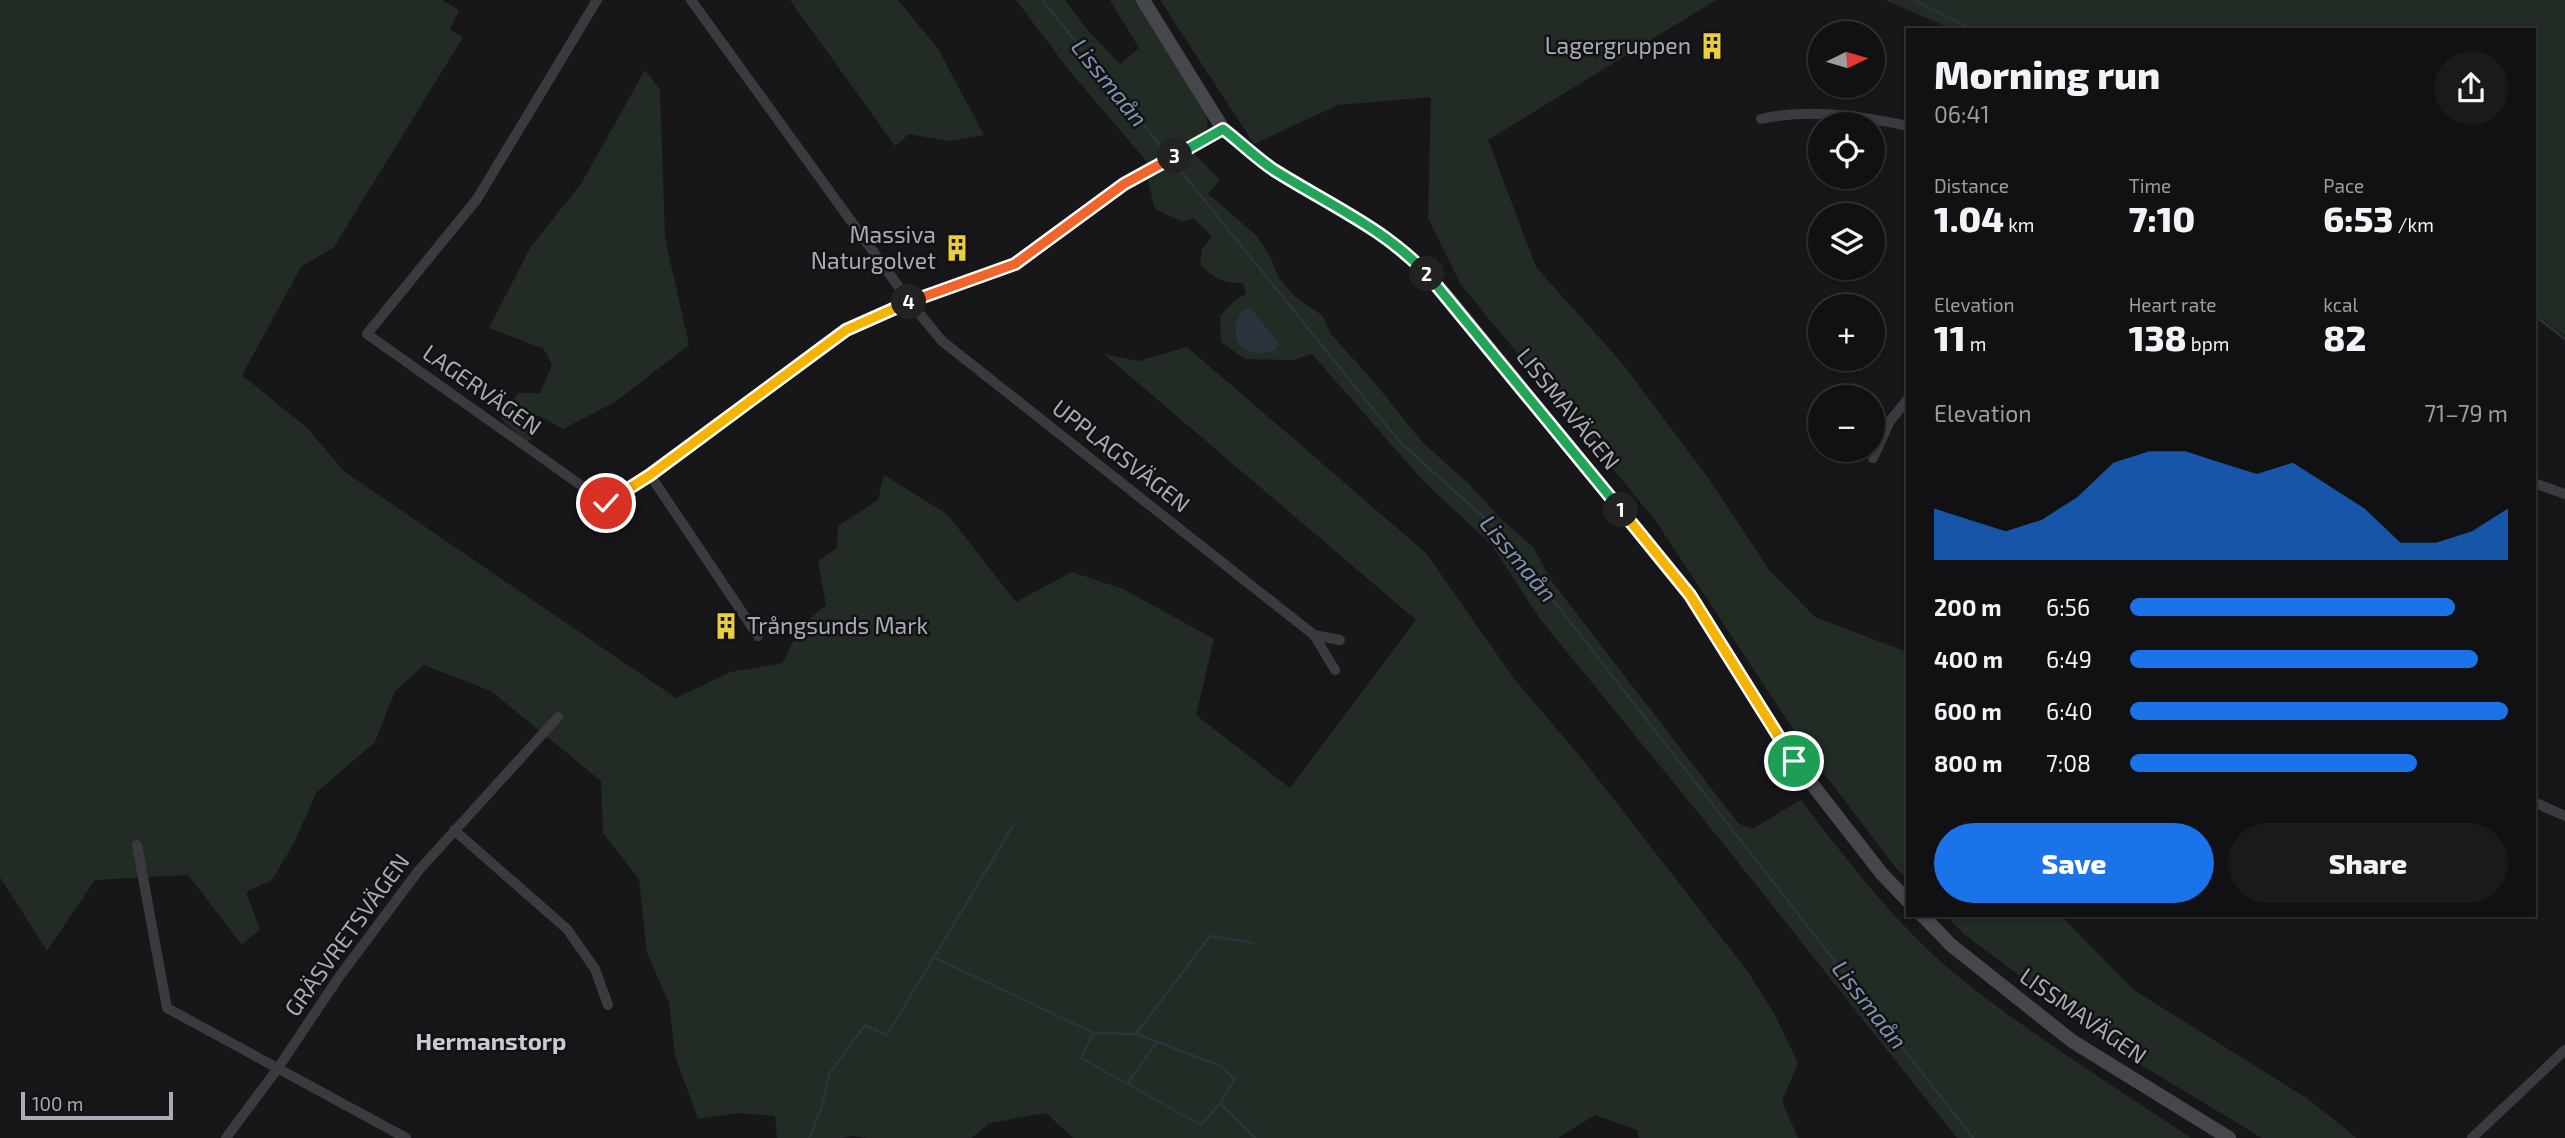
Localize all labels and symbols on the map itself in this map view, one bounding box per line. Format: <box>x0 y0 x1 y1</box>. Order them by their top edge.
north arrow <box>1808 21 1885 98</box>
place label: Lagergruppen <box>1545 31 1691 59</box>
building icon: Lagergruppen <box>1697 31 1727 61</box>
water label: Lissmaån <box>1066 32 1154 132</box>
pin: 3 <box>1158 138 1192 174</box>
place label: Massiva Naturgolvet <box>811 220 936 274</box>
building icon: Massiva Naturgolvet <box>942 233 972 263</box>
pin: 2 <box>1410 256 1444 292</box>
pin: 4 <box>892 284 926 320</box>
street label: LAGERVÄGEN <box>418 338 547 440</box>
street label: LISSMAVÄGEN <box>1511 342 1626 475</box>
street label: UPPLAGSVÄGEN <box>1047 393 1196 518</box>
pin <box>576 473 636 533</box>
pin: 1 <box>1604 492 1638 528</box>
water label: Lissmaån <box>1474 509 1564 607</box>
building icon: Trångsunds Mark <box>711 611 741 641</box>
place label: Trångsunds Mark <box>747 611 928 639</box>
pin <box>1764 731 1824 791</box>
street label: GRÄSVRETSVÄGEN <box>278 848 415 1021</box>
water label: Lissmaån <box>1827 954 1914 1054</box>
street label: LISSMAVÄGEN <box>2015 961 2152 1069</box>
district label: Hermanstorp <box>415 1026 567 1055</box>
scale bar <box>21 1089 173 1121</box>

